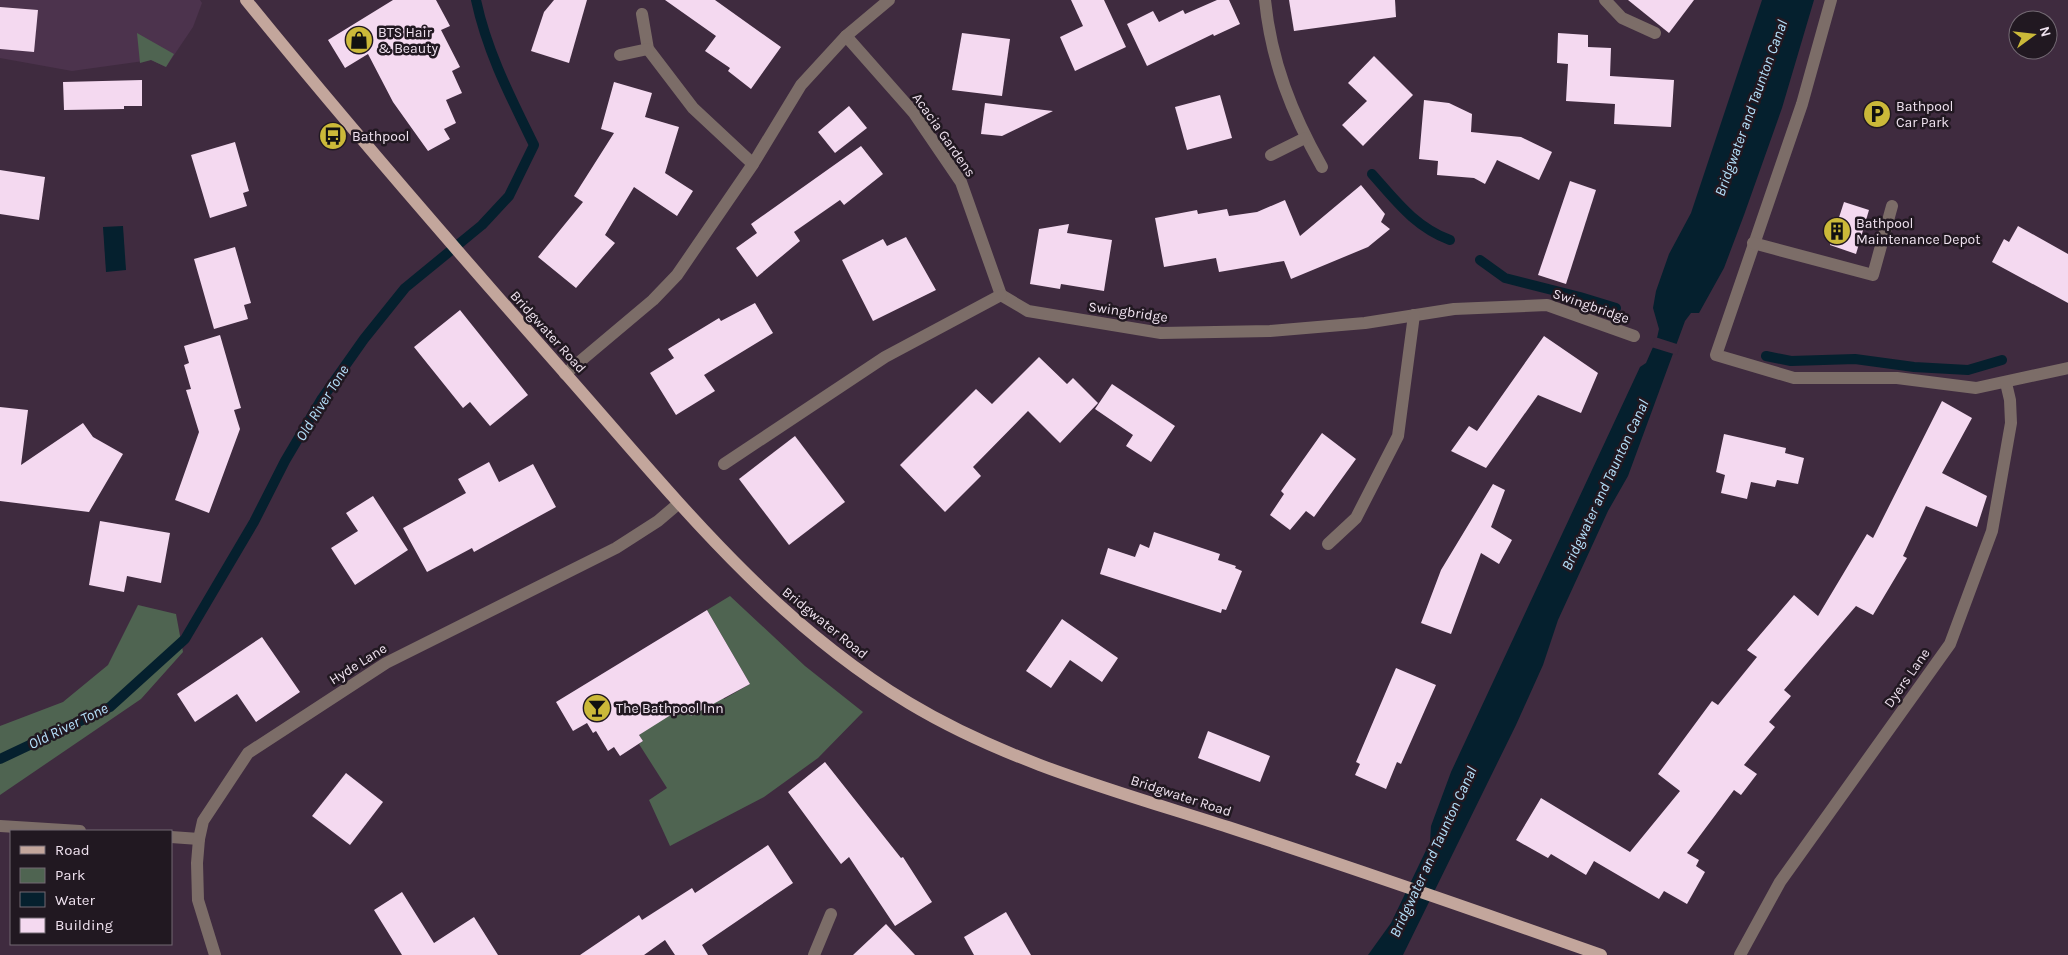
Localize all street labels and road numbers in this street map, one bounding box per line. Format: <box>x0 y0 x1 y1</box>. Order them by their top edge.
street label: Acacia Gardens <box>909 90 979 180</box>
street label: Swingbridge <box>1550 285 1632 327</box>
street label: Bridgwater Road <box>507 287 589 377</box>
street label: Swingbridge <box>1087 298 1169 326</box>
street label: Bridgwater Road <box>779 583 871 663</box>
street label: Hyde Lane <box>326 640 390 688</box>
street label: Dyers Lane <box>1880 645 1934 711</box>
street label: Bridgwater Road <box>1128 772 1234 820</box>

